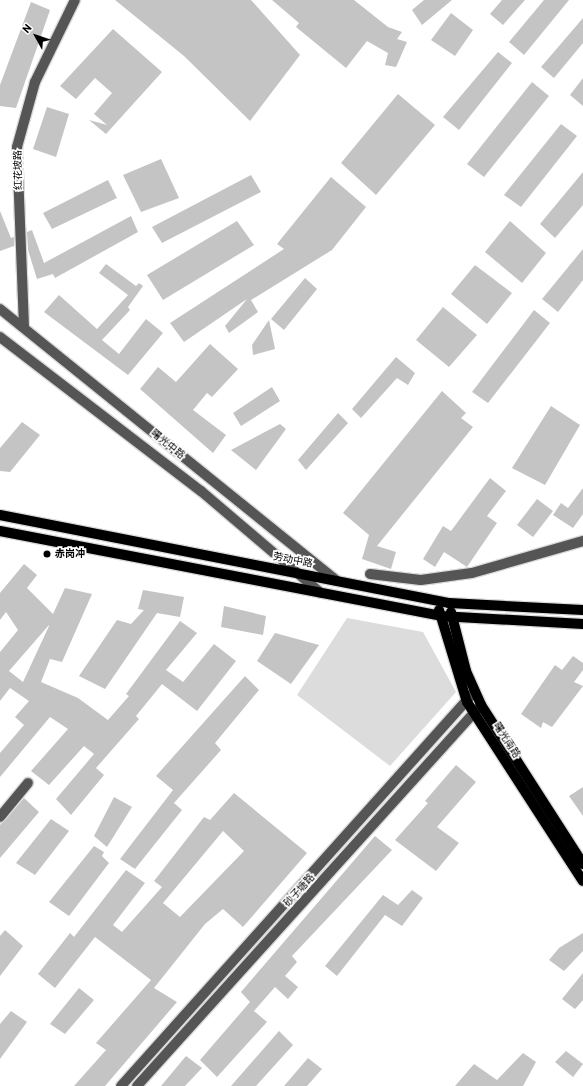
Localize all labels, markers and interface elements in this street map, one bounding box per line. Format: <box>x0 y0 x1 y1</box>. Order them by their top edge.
north arrow <box>16 16 56 56</box>
text: N <box>19 21 34 35</box>
street label: 红花坡路 <box>12 150 24 190</box>
street label: 曙光中路 <box>149 427 187 461</box>
place label: 赤岗冲 <box>55 548 85 560</box>
marker: 赤岗冲 <box>42 549 52 559</box>
street label: 劳动中路 <box>272 550 314 570</box>
street label: 曙光南路 <box>491 720 523 760</box>
street label: 砂子塘路 <box>281 871 317 909</box>

